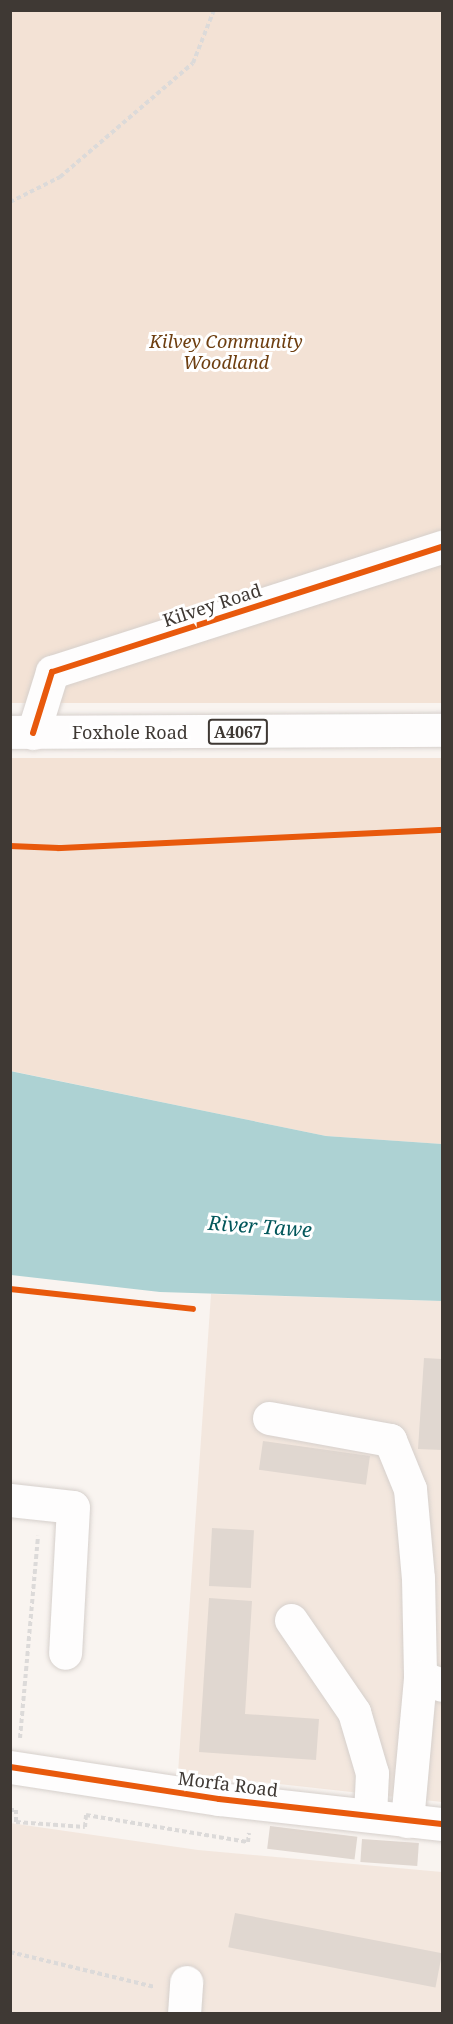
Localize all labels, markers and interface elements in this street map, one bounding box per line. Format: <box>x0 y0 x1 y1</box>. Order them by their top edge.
park label: Kilvey Community Woodland <box>149 331 303 374</box>
street label: Kilvey Road <box>160 579 264 631</box>
road number: A4067 <box>206 719 270 745</box>
street label: Foxhole Road <box>72 721 188 743</box>
water label: River Tawe <box>207 1210 313 1242</box>
street label: Morfa Road <box>177 1767 279 1801</box>

